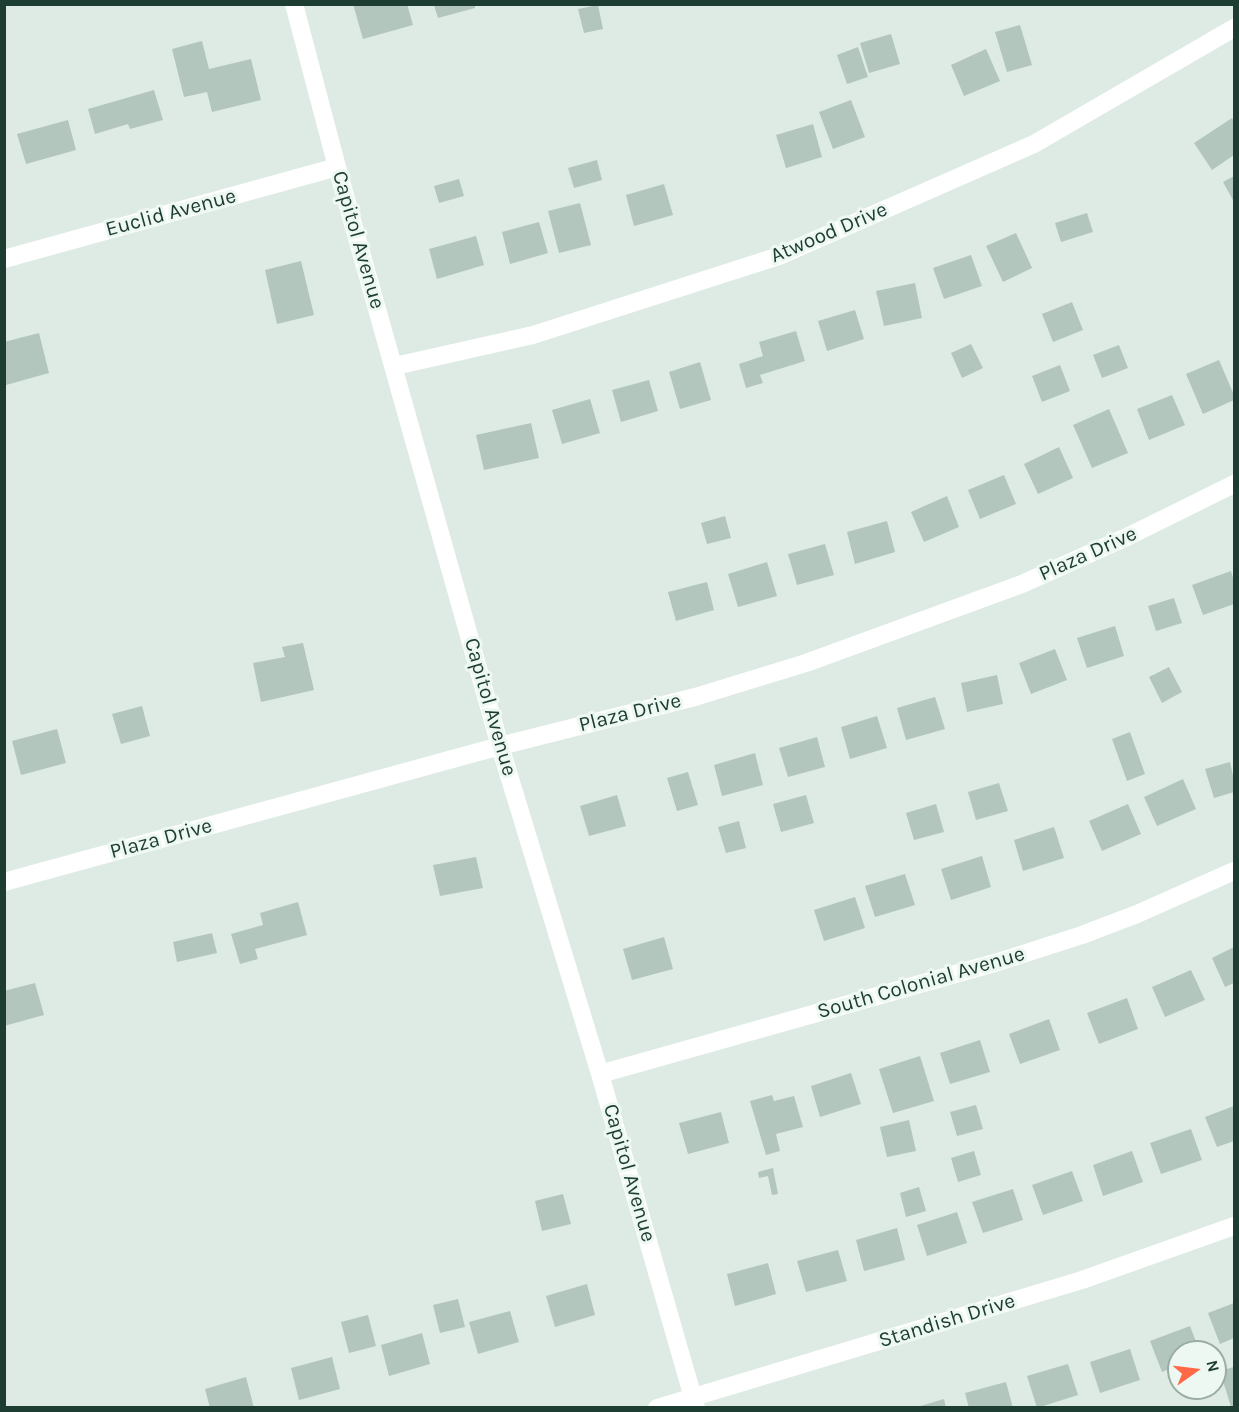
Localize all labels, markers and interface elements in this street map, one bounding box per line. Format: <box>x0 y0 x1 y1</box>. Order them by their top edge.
street label: Capitol Avenue <box>326 168 390 312</box>
street label: Euclid Avenue <box>103 183 239 243</box>
street label: Atwood Drive <box>767 197 891 269</box>
street label: Plaza Drive <box>1035 521 1141 587</box>
street label: Capitol Avenue <box>458 635 522 779</box>
street label: Plaza Drive <box>576 688 684 738</box>
street label: Plaza Drive <box>107 813 215 865</box>
street label: South Colonial Avenue <box>814 941 1028 1025</box>
street label: Capitol Avenue <box>597 1101 661 1245</box>
street label: Standish Drive <box>876 1288 1018 1354</box>
north arrow <box>1167 1340 1227 1400</box>
text: N <box>1202 1358 1224 1374</box>

